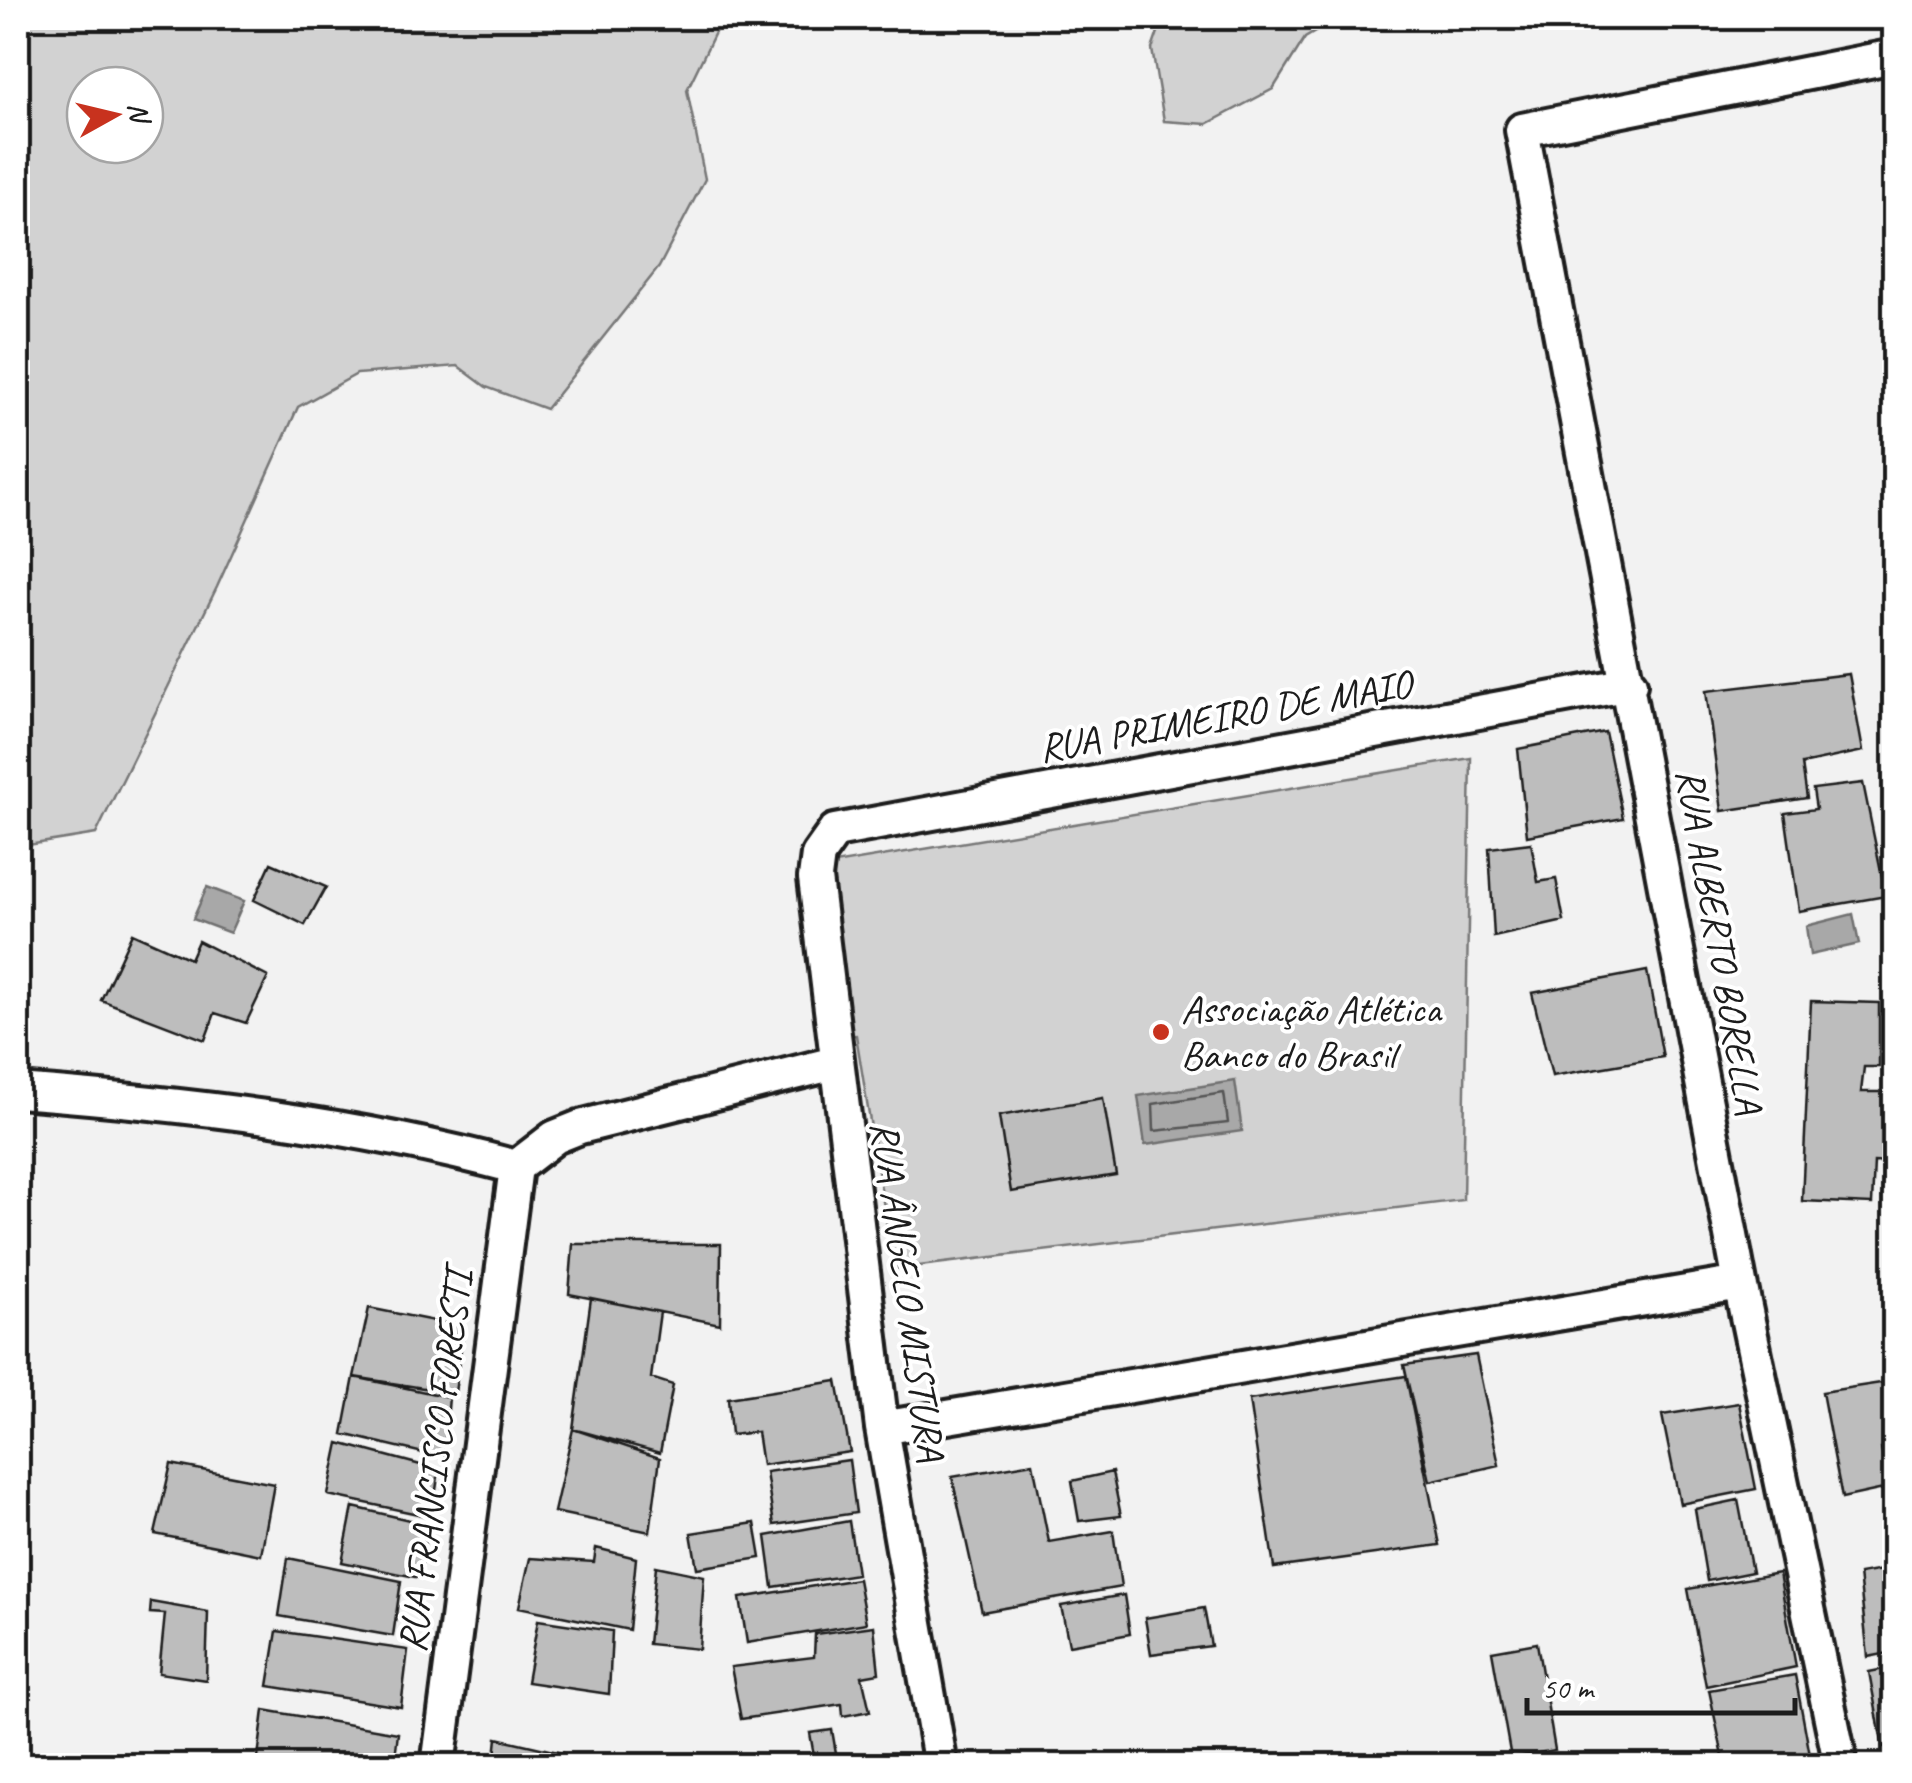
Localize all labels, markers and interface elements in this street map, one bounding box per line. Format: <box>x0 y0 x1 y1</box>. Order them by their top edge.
north arrow <box>65 65 165 165</box>
text: N <box>121 101 158 127</box>
street label: RUA PRIMEIRO DE MAIO <box>1035 658 1419 773</box>
street label: RUA ALBERTO BORELLA <box>1665 765 1775 1118</box>
place label: Associação Atlética Banco do Brasil <box>1181 984 1443 1080</box>
marker: Associação Atlética Banco do Brasil <box>1150 1021 1172 1043</box>
street label: RUA ÂNGELO MISTURA <box>859 1118 957 1465</box>
street label: RUA FRANCISCO FORESTI <box>387 1259 484 1655</box>
scale bar <box>1527 1653 1794 1715</box>
text: 50 m <box>1542 1669 1595 1707</box>

